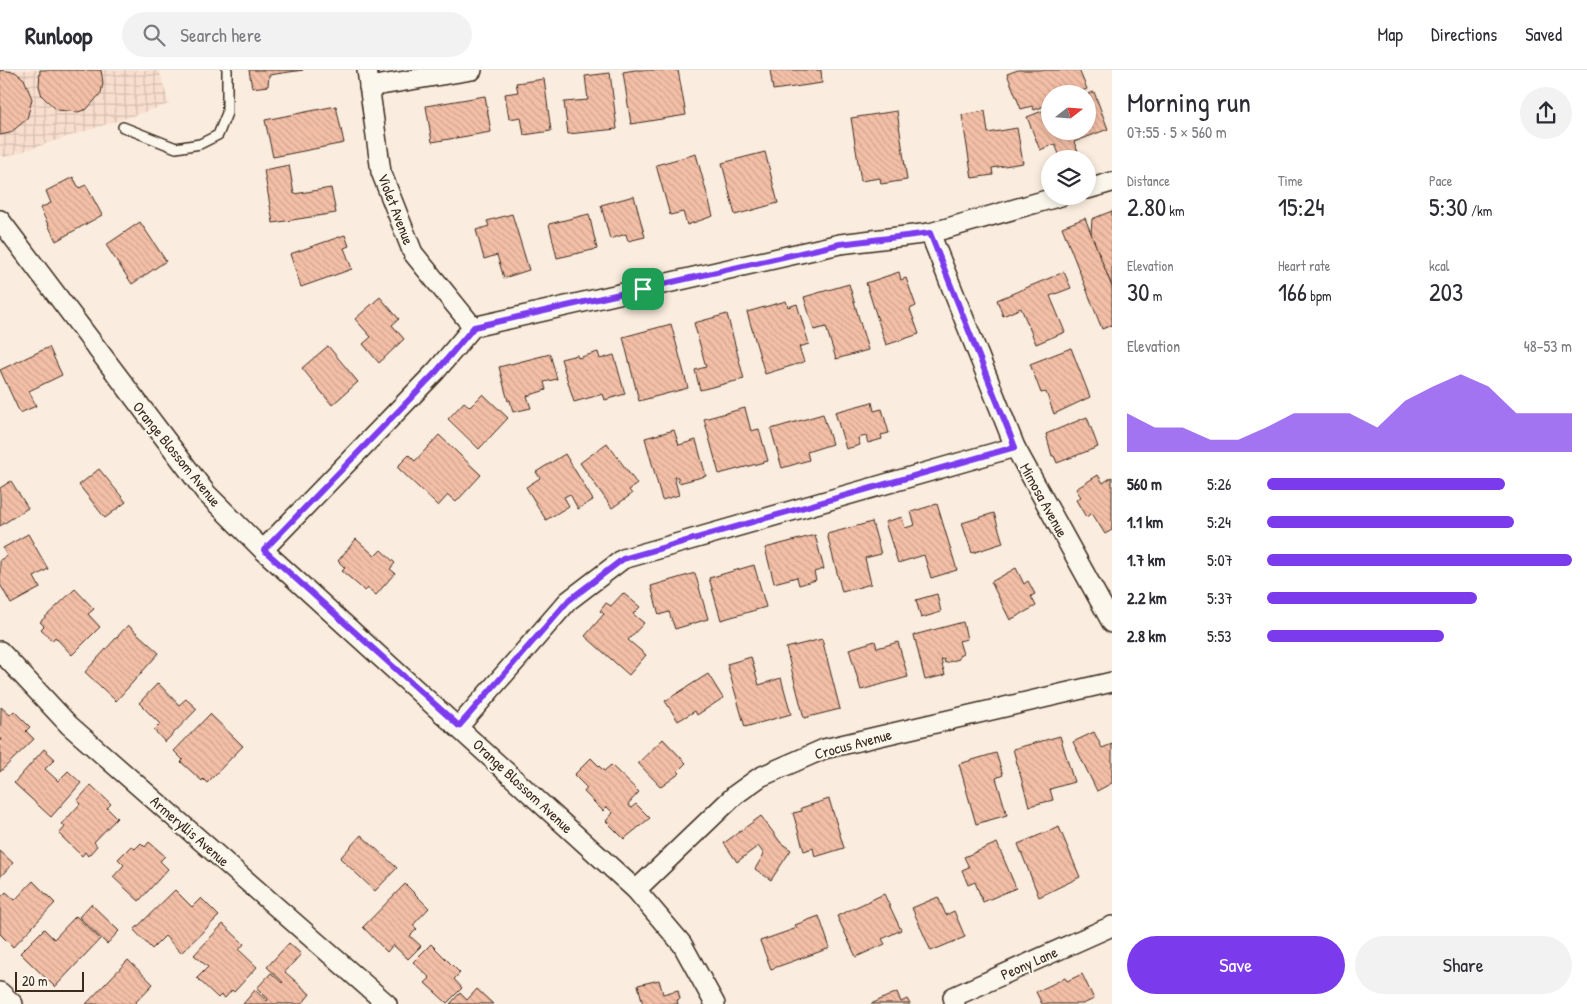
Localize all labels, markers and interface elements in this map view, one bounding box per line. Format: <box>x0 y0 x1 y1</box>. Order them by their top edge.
search box <box>122 12 472 57</box>
text: Runloop <box>25 19 92 51</box>
icon: search <box>140 21 168 49</box>
text: Search here <box>180 22 262 48</box>
text: Map <box>1378 22 1403 47</box>
text: Directions <box>1431 22 1497 47</box>
text: Saved <box>1525 22 1562 47</box>
text: Morning run <box>1127 83 1251 121</box>
north arrow <box>1041 85 1096 140</box>
map controls <box>1041 85 1096 205</box>
button: share <box>1520 87 1572 139</box>
text: 07:55 · 5 × 560 m <box>1127 121 1227 143</box>
button: layers <box>1041 150 1096 205</box>
street label: Violet Avenue <box>373 170 419 248</box>
text: Distance <box>1127 171 1170 190</box>
text: Time <box>1278 171 1303 190</box>
text: Pace <box>1429 171 1452 190</box>
text: 2.80 <box>1127 190 1166 224</box>
text: 15:24 <box>1278 190 1325 224</box>
text: 5:30 <box>1429 190 1468 224</box>
text: km <box>1166 201 1185 220</box>
text: /km <box>1468 201 1492 220</box>
text: Elevation <box>1127 256 1174 275</box>
text: Heart rate <box>1278 256 1330 275</box>
text: kcal <box>1429 256 1449 275</box>
pin <box>622 268 664 310</box>
icon: arrive <box>629 275 657 303</box>
text: 30 <box>1127 275 1149 309</box>
text: 166 <box>1278 275 1307 309</box>
text: 203 <box>1429 275 1463 309</box>
text: m <box>1149 286 1162 305</box>
text: bpm <box>1307 286 1332 305</box>
text: Elevation <box>1127 335 1180 357</box>
text: 48–53 m <box>1524 335 1572 357</box>
street label: Orange Blossom Avenue <box>128 397 226 511</box>
street label: Mimosa Avenue <box>1015 459 1073 541</box>
text: 560 m <box>1127 473 1162 495</box>
text: 5:26 <box>1207 473 1231 495</box>
text: 1.1 km <box>1127 511 1163 533</box>
text: 5:24 <box>1207 511 1231 533</box>
text: 1.7 km <box>1127 549 1165 571</box>
text: 5:07 <box>1207 549 1233 571</box>
text: 2.2 km <box>1127 587 1167 609</box>
text: 5:37 <box>1207 587 1233 609</box>
text: 2.8 km <box>1127 625 1166 647</box>
text: 5:53 <box>1207 625 1231 647</box>
street label: Crocus Avenue <box>812 724 894 764</box>
street label: Orange Blossom Avenue <box>468 734 578 838</box>
street label: Armeryllis Avenue <box>146 791 234 871</box>
button: Save <box>1127 936 1345 994</box>
button: Share <box>1355 936 1572 994</box>
street label: Peony Lane <box>997 941 1061 985</box>
scale bar <box>15 969 84 992</box>
text: 20 m <box>22 971 48 990</box>

